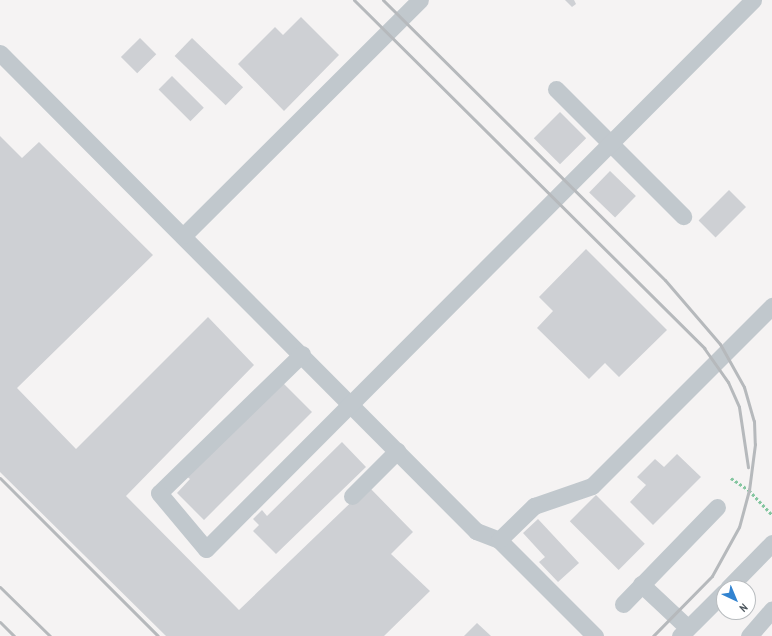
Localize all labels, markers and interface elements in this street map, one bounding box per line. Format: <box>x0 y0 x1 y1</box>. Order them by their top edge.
north arrow <box>716 580 756 620</box>
text: N <box>736 601 751 615</box>

